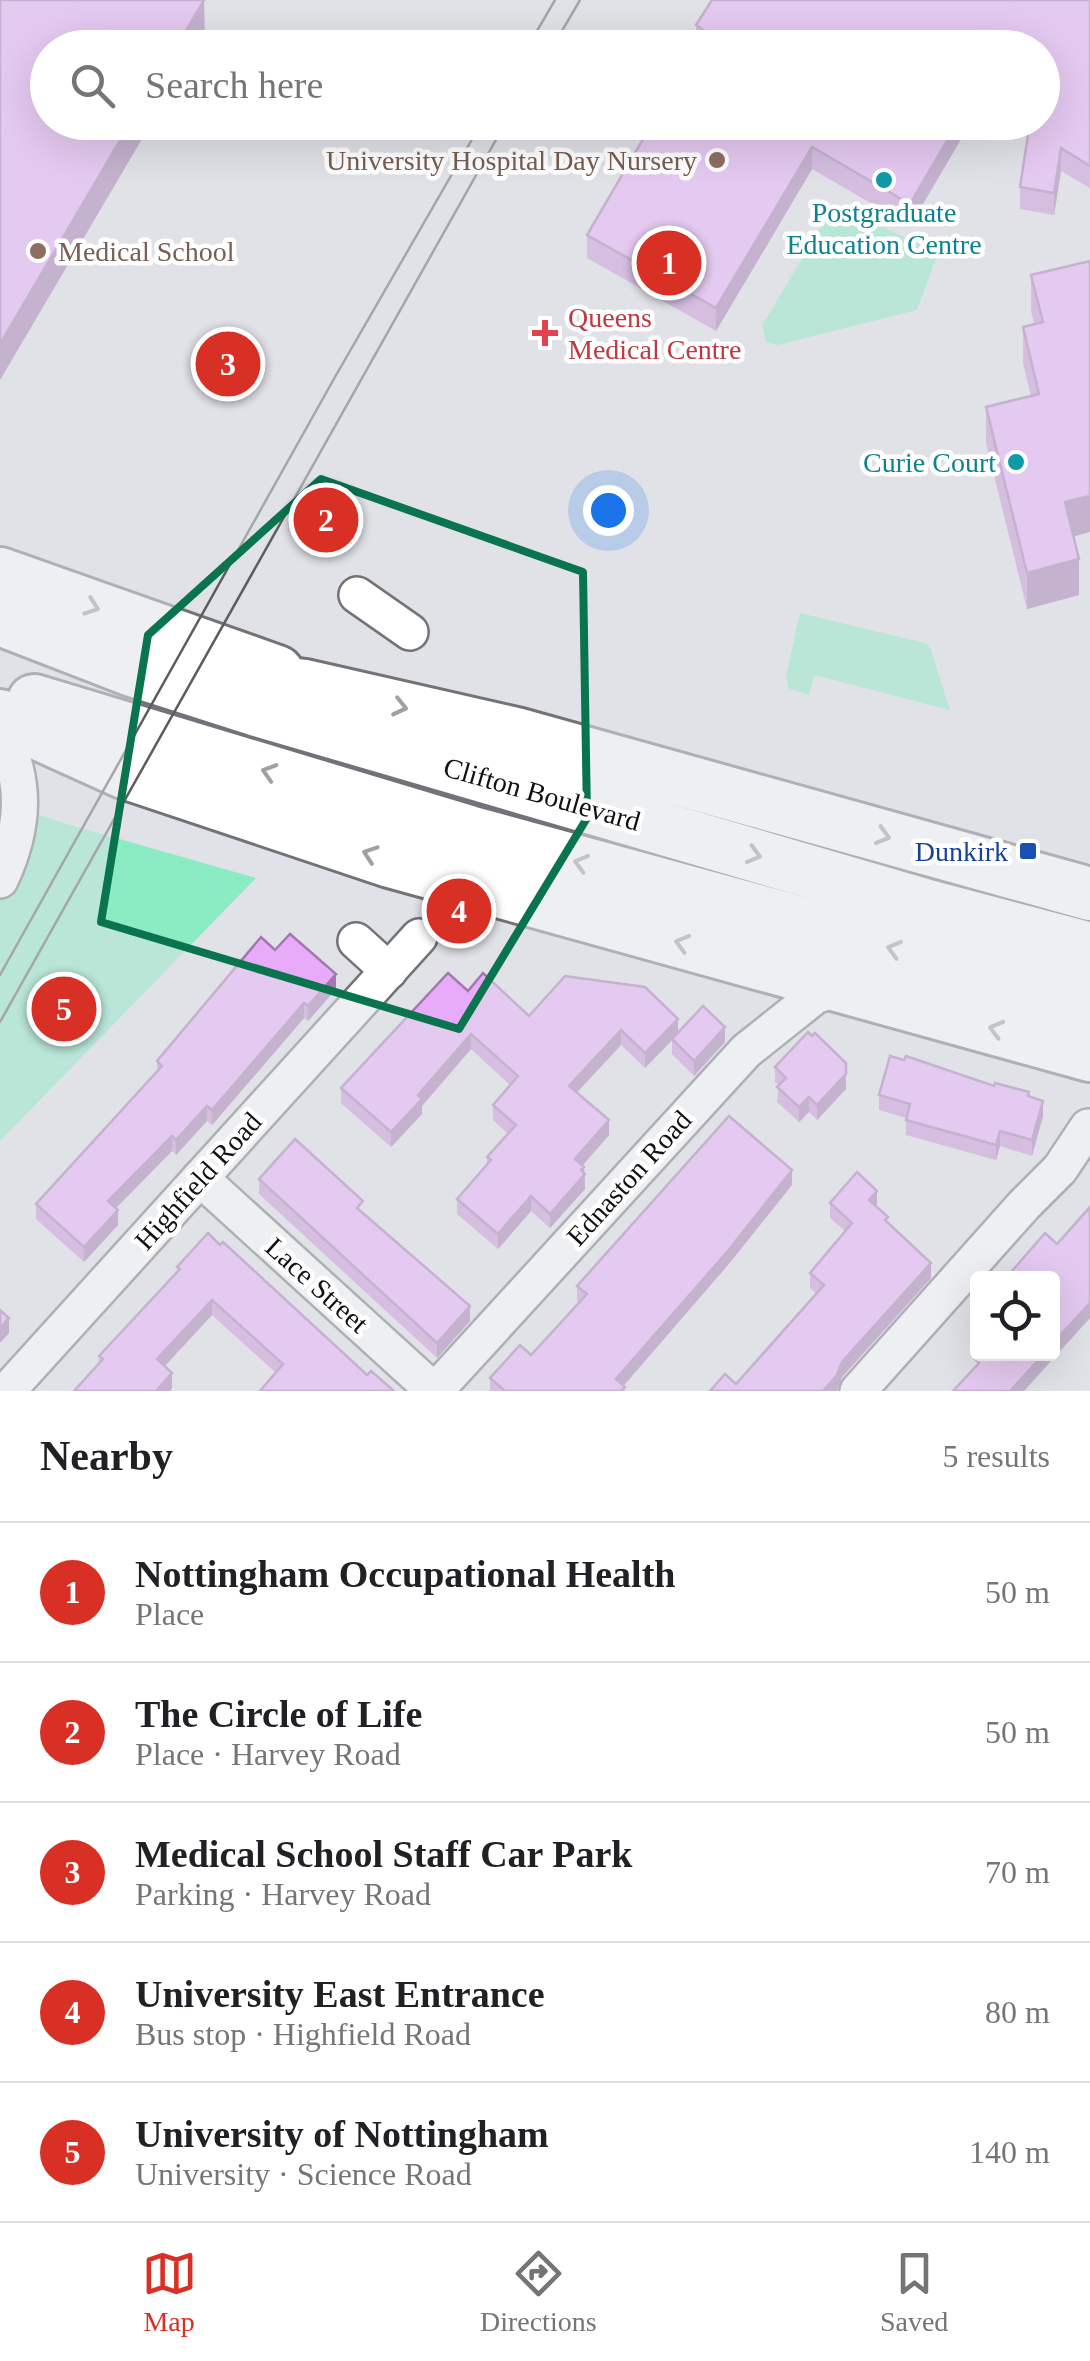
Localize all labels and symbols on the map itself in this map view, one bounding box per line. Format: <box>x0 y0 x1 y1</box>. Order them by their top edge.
place label: University Hospital Day Nursery <box>326 145 697 176</box>
marker: University Hospital Day Nursery <box>706 149 728 171</box>
marker: Postgraduate Education Centre <box>873 169 895 191</box>
place label: Postgraduate Education Centre <box>786 197 982 260</box>
pin: 1 <box>636 226 702 300</box>
place label: Medical School <box>58 236 235 267</box>
marker: Medical School <box>27 240 49 262</box>
place label: Queens Medical Centre <box>568 302 741 365</box>
marker: Queens Medical Centre <box>532 320 558 346</box>
pin: 3 <box>196 326 260 402</box>
place label: Curie Court <box>863 447 996 478</box>
marker: Curie Court <box>1005 451 1027 473</box>
pin: 2 <box>294 482 358 558</box>
your location <box>583 485 634 536</box>
one-way arrow <box>82 596 99 616</box>
one-way arrow <box>391 695 408 716</box>
street label: Clifton Boulevard <box>440 751 644 837</box>
one-way arrow <box>261 763 278 784</box>
one-way arrow <box>874 824 891 845</box>
place label: Dunkirk <box>915 836 1008 867</box>
marker: Dunkirk <box>1017 840 1039 862</box>
one-way arrow <box>744 844 762 865</box>
one-way arrow <box>362 846 379 866</box>
one-way arrow <box>573 854 590 875</box>
pin: 4 <box>426 874 492 948</box>
one-way arrow <box>675 934 692 955</box>
one-way arrow <box>886 940 904 961</box>
pin: 5 <box>32 972 96 1046</box>
one-way arrow <box>988 1020 1005 1041</box>
street label: Ednaston Road <box>561 1104 697 1252</box>
street label: Highfield Road <box>128 1106 268 1256</box>
street label: Lace Street <box>260 1231 375 1339</box>

